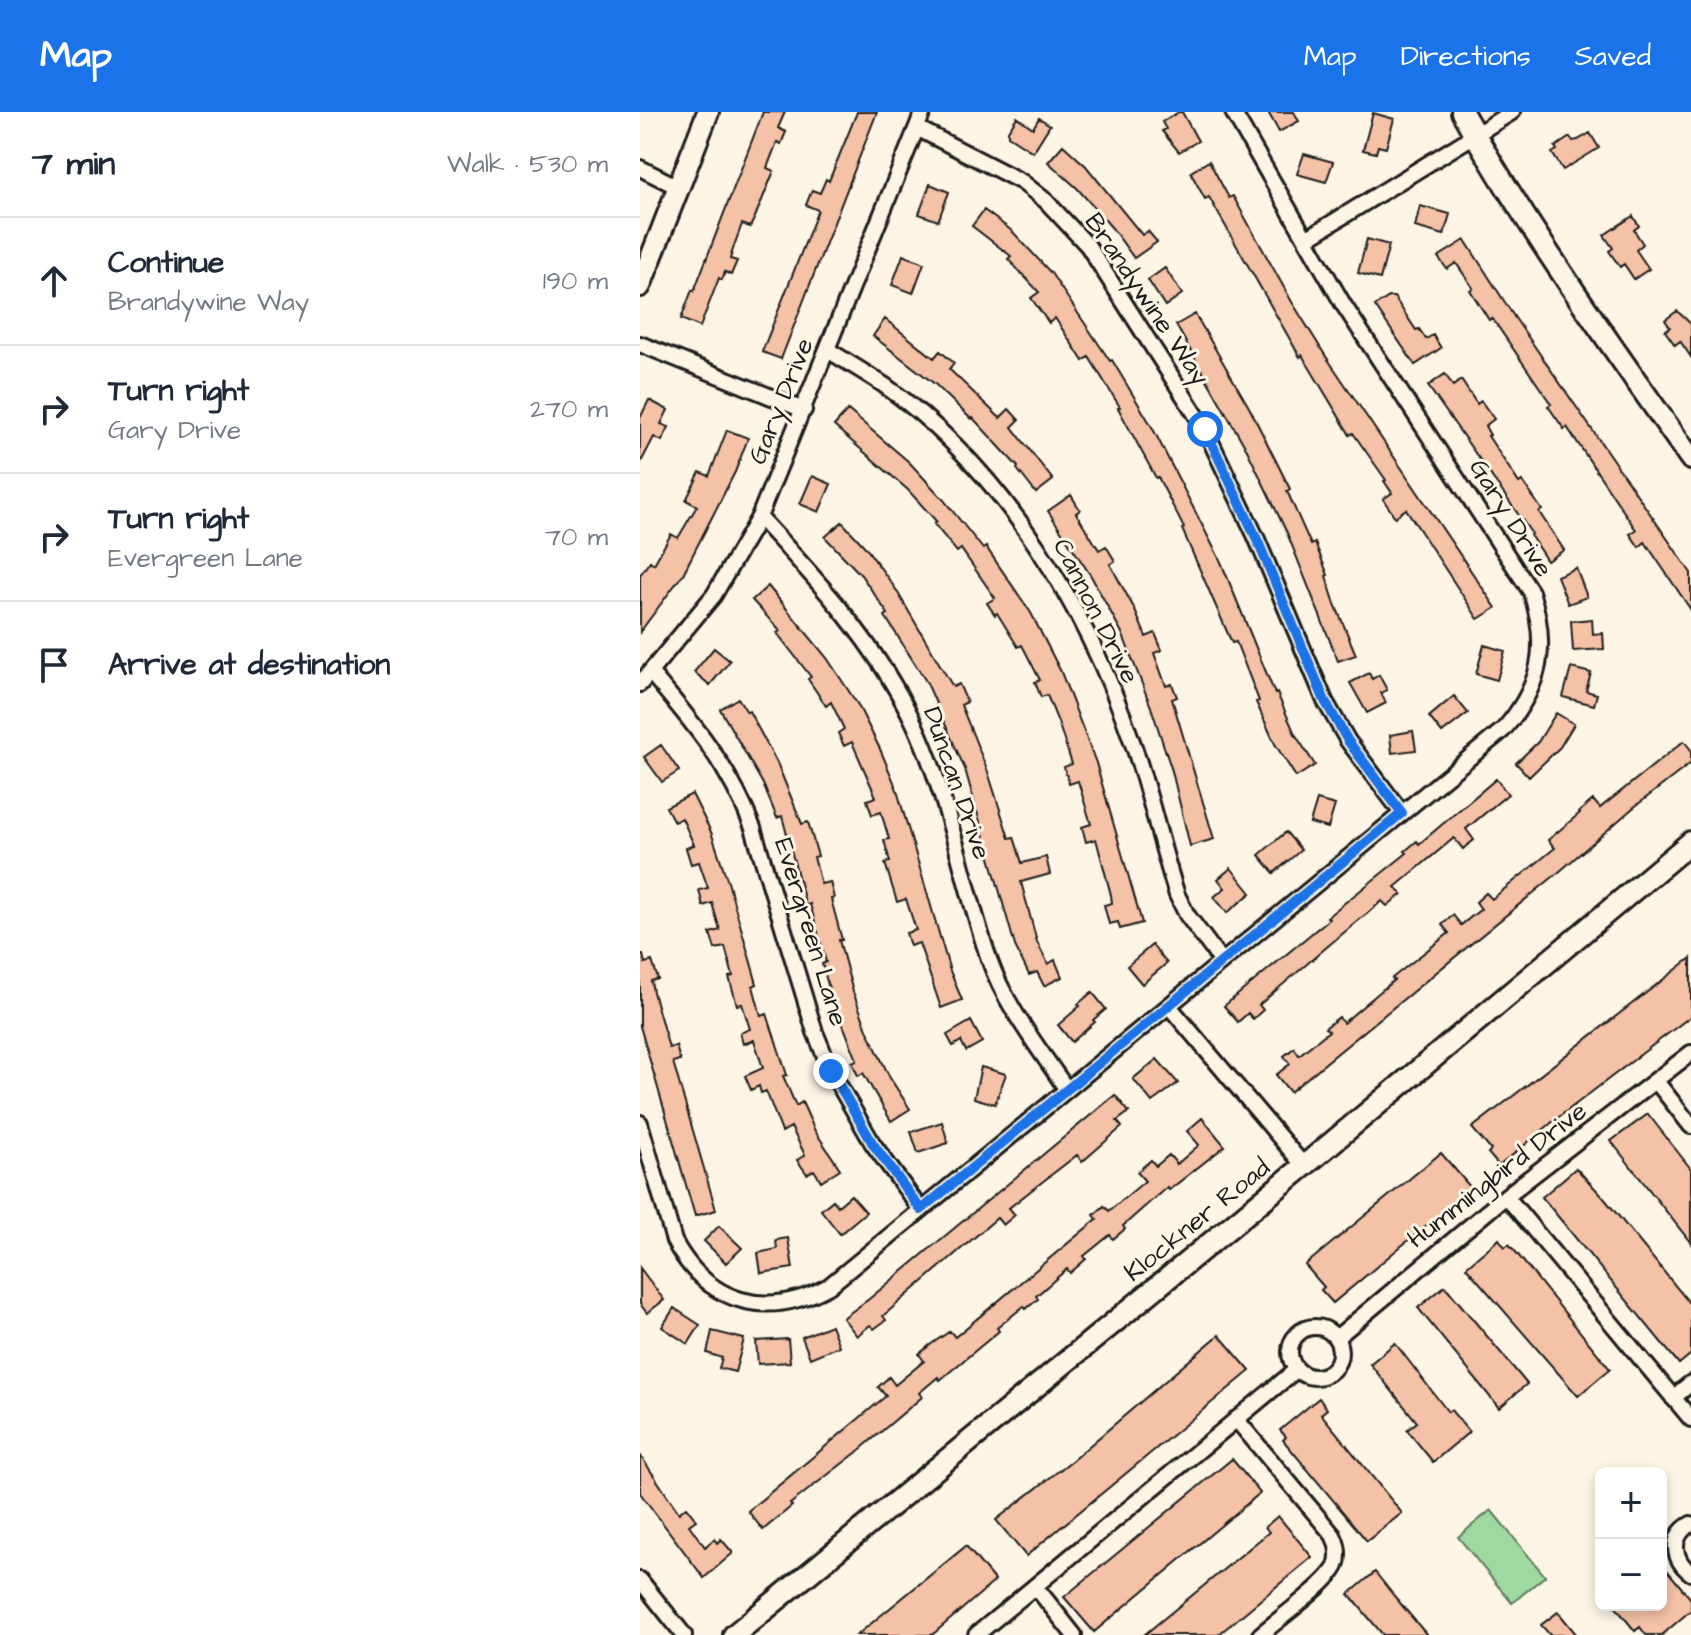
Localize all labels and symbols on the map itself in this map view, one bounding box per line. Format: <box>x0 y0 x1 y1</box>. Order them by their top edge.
street label: Brandywine Way <box>1074 206 1218 394</box>
street label: Gary Drive <box>739 333 824 470</box>
route start <box>1187 411 1223 447</box>
street label: Gary Drive <box>1459 452 1561 585</box>
street label: Cannon Drive <box>1044 532 1148 690</box>
street label: Duncan Drive <box>914 702 1000 864</box>
street label: Evergreen Lane <box>763 834 857 1031</box>
route end <box>813 1053 849 1089</box>
street label: Hummingbird Drive <box>1400 1093 1596 1258</box>
street label: Klockner Road <box>1116 1150 1278 1290</box>

